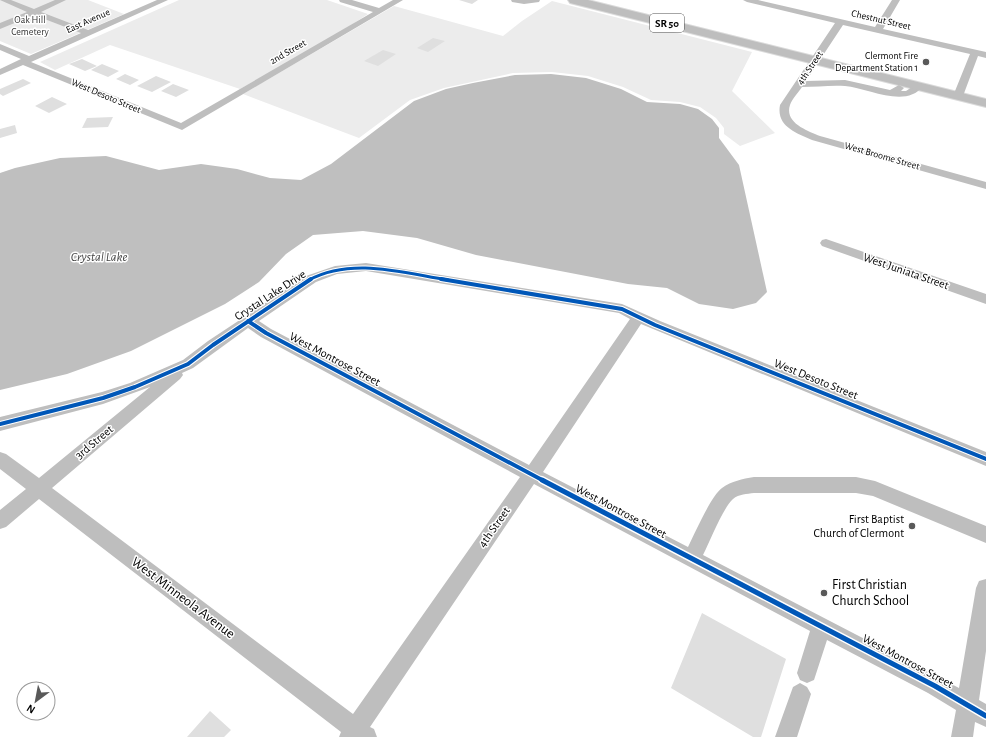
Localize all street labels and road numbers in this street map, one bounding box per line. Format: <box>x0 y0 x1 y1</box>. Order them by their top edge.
street label: East Avenue <box>65 7 112 35</box>
street label: Chestnut Street <box>850 8 912 32</box>
road number: SR 50 <box>650 14 684 32</box>
street label: 2nd Street <box>268 37 309 66</box>
street label: 4th Street <box>795 49 825 87</box>
street label: West Desoto Street <box>70 77 143 115</box>
street label: West Broome Street <box>843 140 921 172</box>
street label: West Juniata Street <box>862 251 951 291</box>
street label: Crystal Lake Drive <box>232 268 308 323</box>
street label: West Montrose Street <box>288 330 383 388</box>
street label: West Desoto Street <box>772 357 860 401</box>
street label: 3rd Street <box>73 423 115 461</box>
street label: West Montrose Street <box>574 482 669 540</box>
street label: 4th Street <box>476 505 512 549</box>
street label: West Minneola Avenue <box>129 555 237 641</box>
street label: West Montrose Street <box>861 632 956 690</box>

